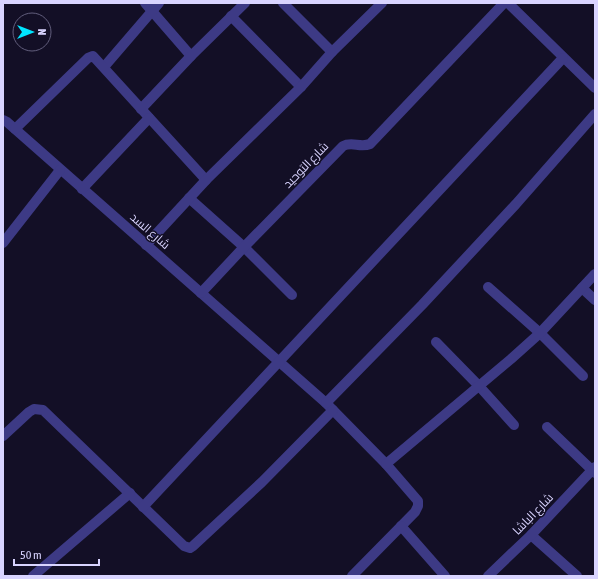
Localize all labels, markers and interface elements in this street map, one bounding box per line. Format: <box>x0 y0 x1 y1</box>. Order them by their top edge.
north arrow <box>12 12 52 52</box>
text: N <box>36 29 48 35</box>
street label: شارع التوحيد <box>281 139 332 192</box>
street label: شارع السد <box>127 210 173 253</box>
street label: شارع الباشا <box>510 490 557 538</box>
scale bar <box>14 541 99 567</box>
text: 50 m <box>20 548 42 562</box>

